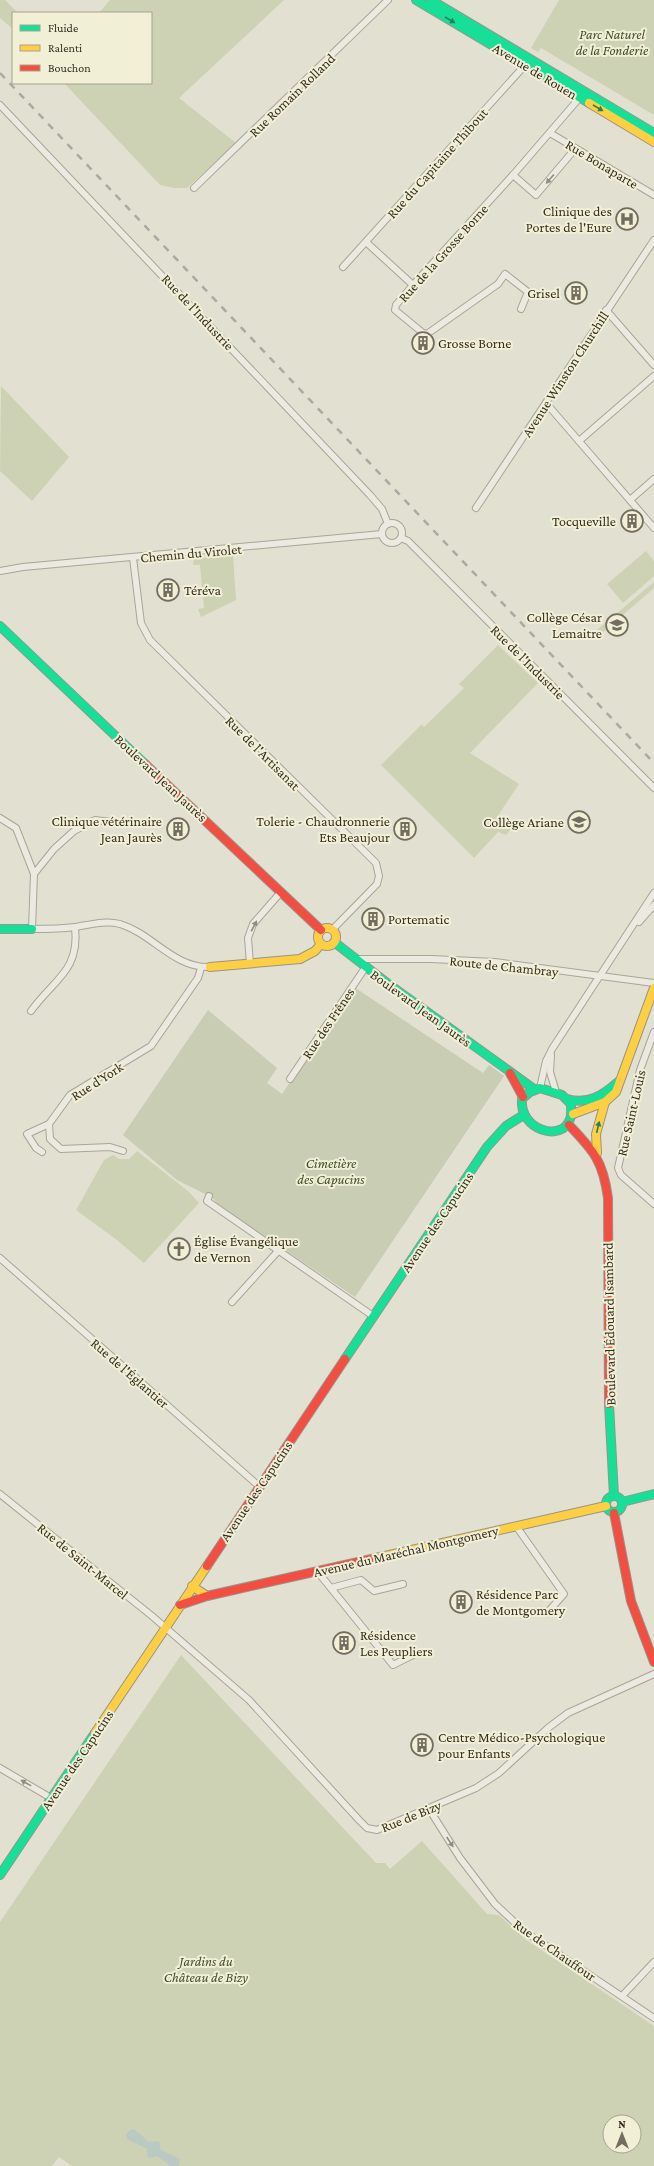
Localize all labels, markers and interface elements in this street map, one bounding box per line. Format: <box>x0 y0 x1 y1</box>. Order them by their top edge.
legend <box>12 12 152 84</box>
one-way arrow <box>445 16 455 24</box>
text: Fluide <box>48 21 78 35</box>
park label: Parc Naturel de la Fonderie <box>576 26 649 58</box>
street label: Avenue de Rouen <box>490 40 581 103</box>
text: Ralenti <box>48 41 82 55</box>
street label: Rue Romain Rolland <box>246 50 339 140</box>
text: Bouchon <box>48 61 91 75</box>
street label: Rue du Capitaine Thibout <box>383 104 491 221</box>
one-way arrow <box>593 104 603 112</box>
street label: Rue Bonaparte <box>563 136 641 192</box>
one-way arrow <box>546 173 555 184</box>
street label: Rue de la Grosse Borne <box>395 201 491 305</box>
place label: Clinique des Portes de l'Eure <box>526 203 612 235</box>
hospital icon: Clinique des Portes de l'Eure <box>614 206 640 232</box>
street label: Rue de l'Industrie <box>159 271 237 353</box>
building icon: Grisel <box>563 280 589 306</box>
place label: Grisel <box>527 285 560 301</box>
street label: Avenue Winston Churchill <box>518 308 612 440</box>
building icon: Grosse Borne <box>410 330 436 356</box>
place label: Grosse Borne <box>438 335 512 351</box>
building icon: Tocqueville <box>619 508 645 534</box>
place label: Tocqueville <box>552 513 616 529</box>
street label: Chemin du Virolet <box>140 541 243 565</box>
building icon: Téréva <box>155 577 181 603</box>
place label: Téréva <box>184 582 221 598</box>
place label: Collège César Lemaitre <box>527 609 602 641</box>
school or university icon: Collège César Lemaitre <box>604 612 630 638</box>
street label: Rue de l'Industrie <box>488 622 568 702</box>
street label: Rue de l'Artisanat <box>222 712 304 794</box>
street label: Boulevard Jean Jaurès <box>111 731 211 825</box>
school or university icon: Collège Ariane <box>566 809 592 835</box>
place label: Clinique vétérinaire Jean Jaurès <box>52 813 162 845</box>
place label: Tolerie - Chaudronnerie Ets Beaujour <box>256 813 390 846</box>
place label: Collège Ariane <box>483 814 564 830</box>
building icon: Clinique vétérinaire Jean Jaurès <box>165 816 191 842</box>
building icon: Tolerie - Chaudronnerie Ets Beaujour <box>392 816 418 842</box>
building icon: Portematic <box>360 906 386 932</box>
place label: Portematic <box>388 911 449 927</box>
one-way arrow <box>250 920 257 932</box>
street label: Route de Chambray <box>449 952 560 980</box>
street label: Boulevard Jean Jaurès <box>367 966 475 1050</box>
street label: Rue des Frênes <box>298 984 358 1062</box>
street label: Rue d'York <box>68 1058 126 1104</box>
street label: Rue Saint-Louis <box>613 1068 649 1158</box>
one-way arrow <box>595 1121 601 1133</box>
park label: Cimetière des Capucins <box>297 1155 365 1187</box>
street label: Avenue des Capucins <box>398 1169 476 1275</box>
place label: Église Évangélique de Vernon <box>194 1233 298 1265</box>
church icon: Église Évangélique de Vernon <box>166 1236 192 1262</box>
street label: Boulevard Édouard Isambard <box>600 1242 618 1406</box>
street label: Rue de l'Églantier <box>88 1335 172 1411</box>
street label: Avenue des Capucins <box>217 1438 295 1544</box>
street label: Rue de Saint-Marcel <box>34 1519 132 1603</box>
street label: Avenue du Maréchal Montgomery <box>312 1522 501 1580</box>
place label: Résidence Parc de Montgomery <box>476 1586 566 1618</box>
building icon: Résidence Parc de Montgomery <box>448 1589 474 1615</box>
place label: Résidence Les Peupliers <box>360 1627 433 1659</box>
building icon: Résidence Les Peupliers <box>331 1630 357 1656</box>
street label: Avenue des Capucins <box>38 1707 116 1813</box>
place label: Centre Médico-Psychologique pour Enfants <box>438 1729 605 1761</box>
building icon: Centre Médico-Psychologique pour Enfants <box>409 1732 435 1758</box>
one-way arrow <box>20 1780 31 1787</box>
street label: Rue de Bizy <box>379 1796 444 1835</box>
one-way arrow <box>446 1837 454 1847</box>
street label: Rue de Chauffour <box>511 1916 599 1984</box>
park label: Jardins du Château de Bizy <box>164 1953 248 1985</box>
north arrow <box>602 2114 642 2154</box>
text: N <box>618 2118 626 2130</box>

